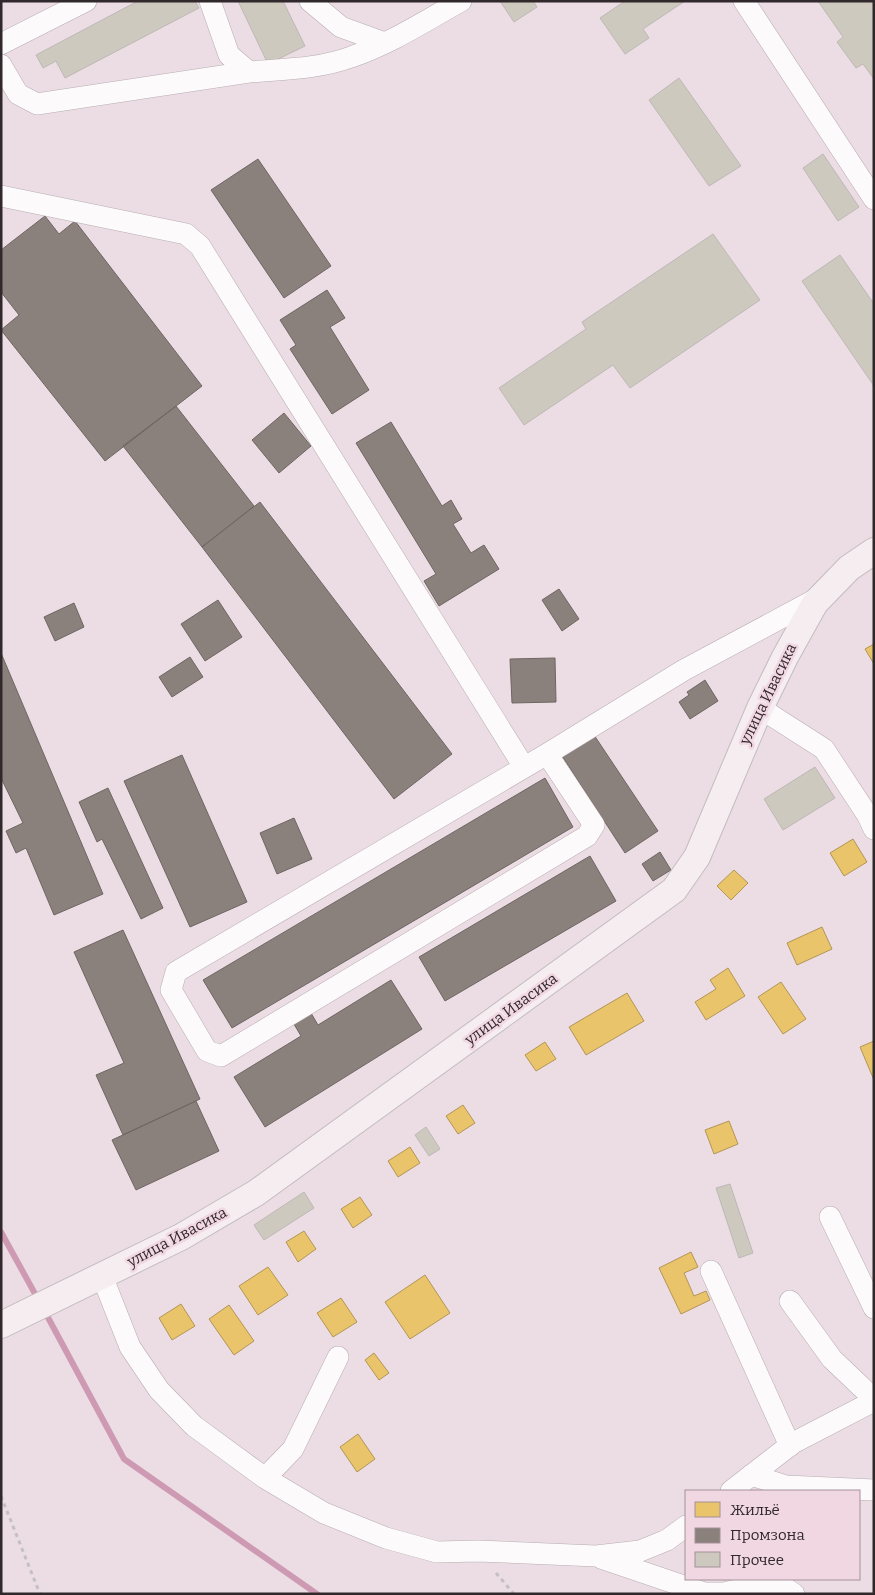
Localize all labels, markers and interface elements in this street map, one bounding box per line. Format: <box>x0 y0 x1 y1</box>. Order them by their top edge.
street label: улица Ивасика <box>735 641 800 748</box>
street label: улица Ивасика <box>460 969 561 1049</box>
street label: улица Ивасика <box>123 1203 230 1271</box>
legend <box>685 1490 860 1580</box>
text: Жильё <box>730 1501 780 1519</box>
text: Промзона <box>730 1526 805 1544</box>
text: Прочее <box>730 1551 784 1569</box>

